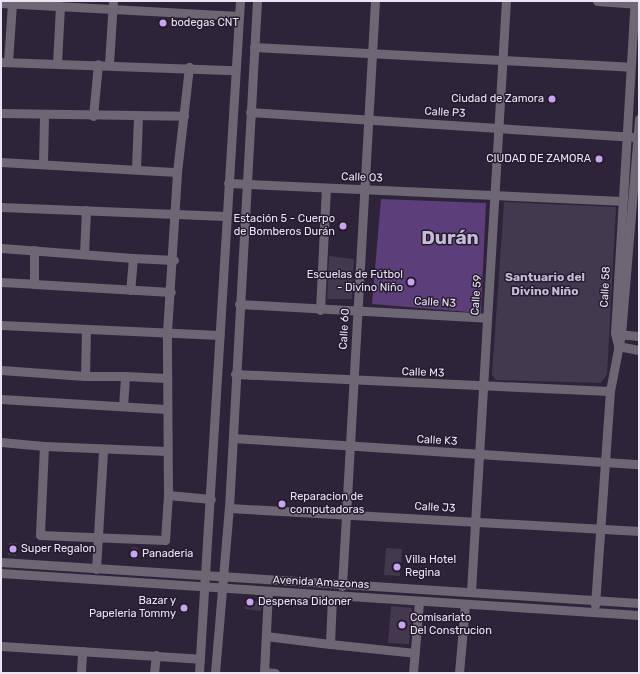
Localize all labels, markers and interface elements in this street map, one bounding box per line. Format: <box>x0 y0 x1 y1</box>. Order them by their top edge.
place label: bodegas CNT <box>171 16 239 30</box>
marker: bodegas CNT <box>158 18 168 28</box>
place label: Ciudad de Zamora <box>451 92 544 106</box>
marker: Ciudad de Zamora <box>547 94 557 104</box>
street label: Calle P3 <box>424 105 466 121</box>
place label: CIUDAD DE ZAMORA <box>486 152 591 166</box>
marker: CIUDAD DE ZAMORA <box>594 154 604 164</box>
street label: Calle O3 <box>341 171 383 185</box>
place label: Estación 5 - Cuerpo de Bomberos Durán <box>234 213 335 239</box>
marker: Estación 5 - Cuerpo de Bomberos Durán <box>338 221 348 231</box>
district label: Durán <box>421 227 479 249</box>
street label: Calle 58 <box>598 266 614 308</box>
place label: Escuelas de Fútbol - Divino Niño <box>307 269 403 295</box>
district label: Santuario del Divino Niño <box>505 271 585 299</box>
street label: Calle 59 <box>469 274 485 316</box>
marker: Escuelas de Fútbol - Divino Niño <box>406 277 416 287</box>
street label: Calle N3 <box>414 295 456 311</box>
street label: Calle 60 <box>337 308 353 350</box>
street label: Calle M3 <box>401 366 445 380</box>
street label: Calle K3 <box>416 433 458 449</box>
place label: Reparacion de computadoras <box>290 491 364 517</box>
marker: Reparacion de computadoras <box>277 499 287 509</box>
street label: Calle J3 <box>414 500 456 516</box>
place label: Super Regalon <box>21 542 96 556</box>
marker: Super Regalon <box>8 544 18 554</box>
place label: Panaderia <box>142 547 193 561</box>
marker: Panaderia <box>129 549 139 559</box>
place label: Villa Hotel Regina <box>405 554 456 580</box>
marker: Villa Hotel Regina <box>392 562 402 572</box>
street label: Avenida Amazonas <box>272 574 370 592</box>
place label: Bazar y Papeleria Tommy <box>89 595 176 621</box>
place label: Despensa Didoner <box>258 595 351 609</box>
marker: Despensa Didoner <box>245 597 255 607</box>
marker: Bazar y Papeleria Tommy <box>179 603 189 613</box>
place label: Comisariato Del Construcion <box>410 612 492 638</box>
marker: Comisariato Del Construcion <box>397 620 407 630</box>

